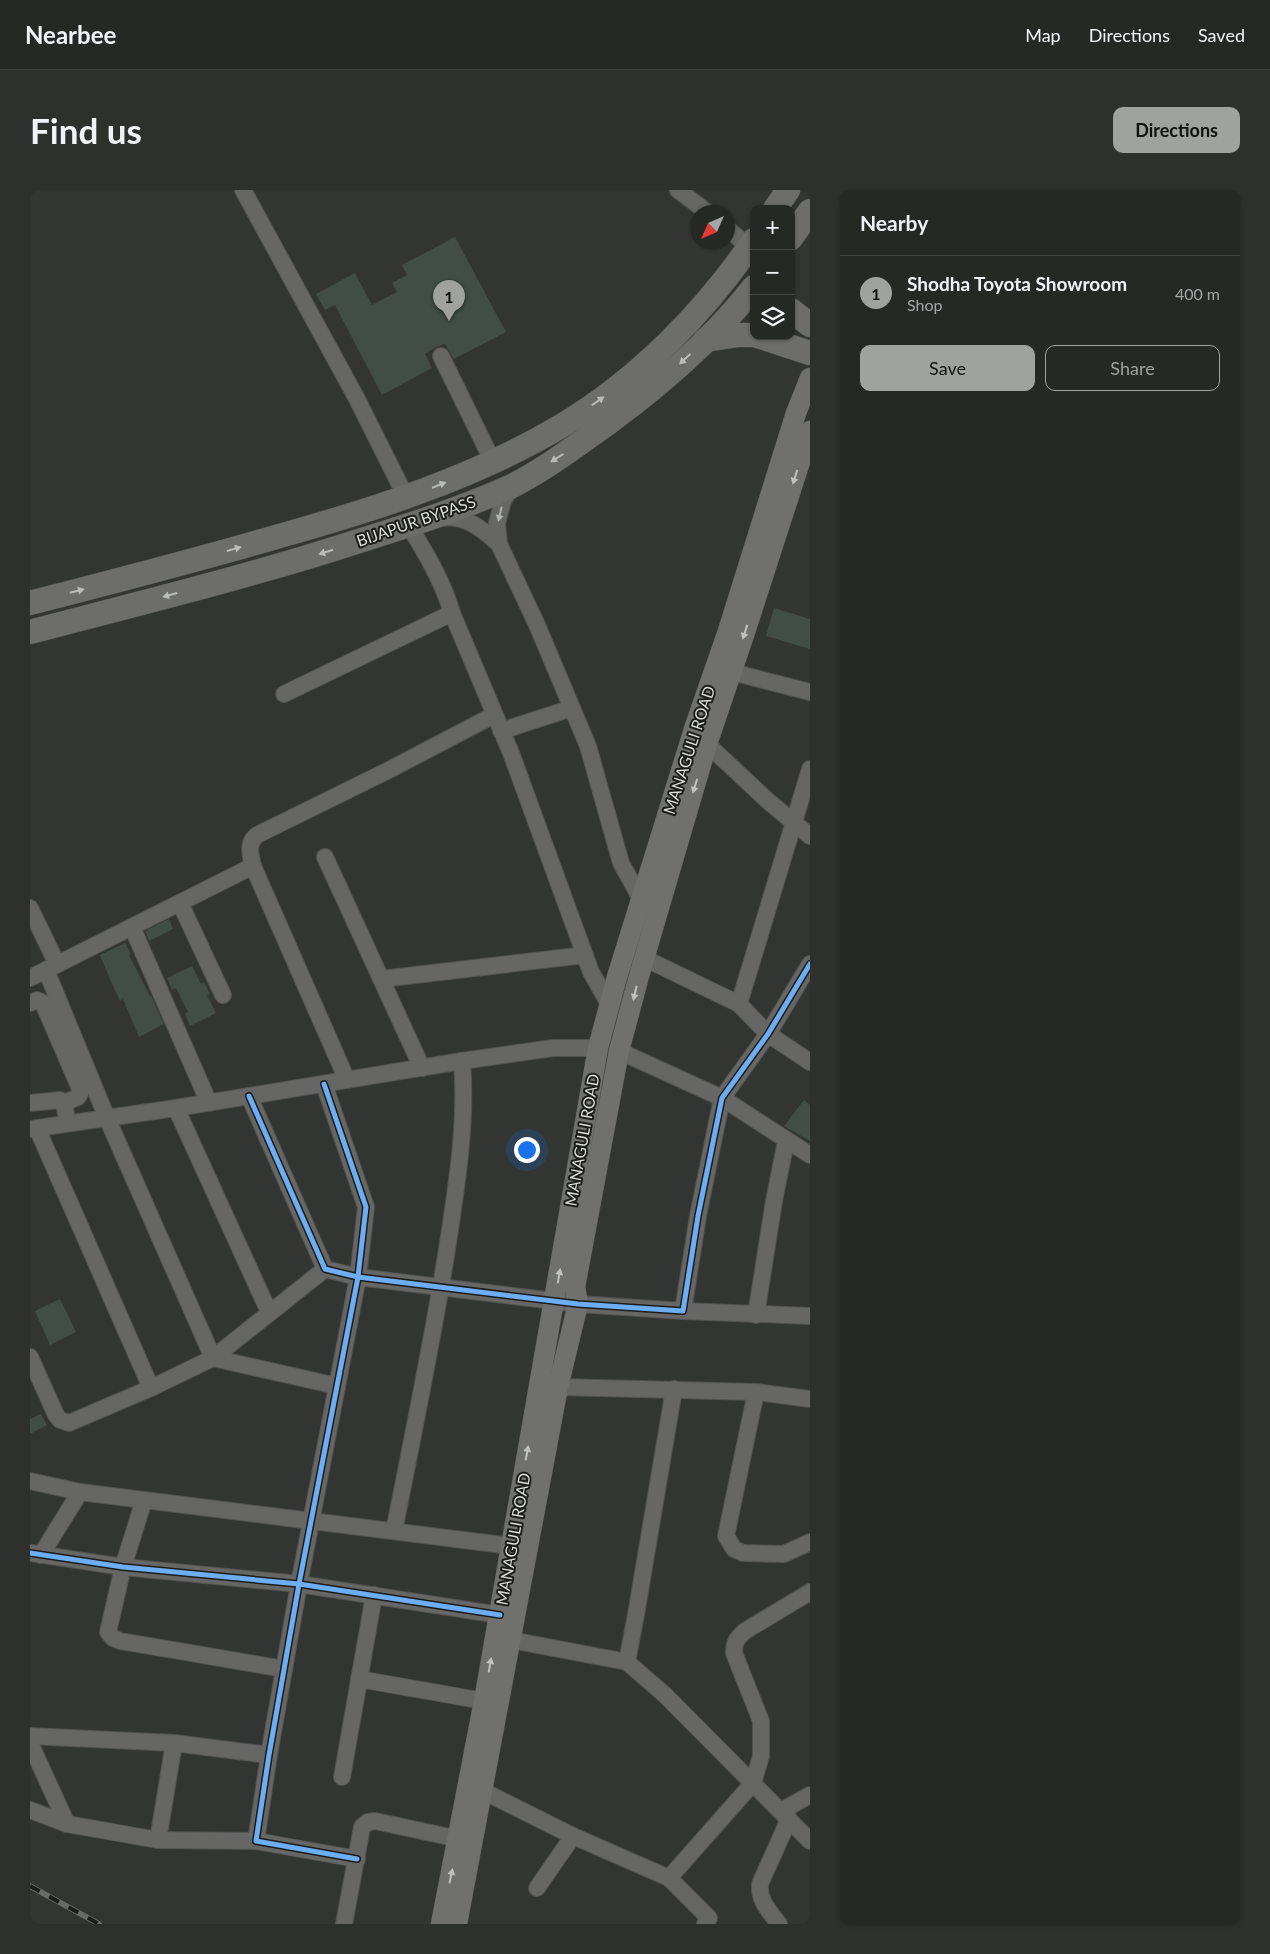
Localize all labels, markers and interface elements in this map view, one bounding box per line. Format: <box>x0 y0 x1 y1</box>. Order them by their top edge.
text: Nearbee <box>25 20 116 49</box>
text: Map <box>1025 24 1061 46</box>
text: Directions <box>1089 24 1170 46</box>
text: Saved <box>1198 24 1245 46</box>
button: Directions <box>1113 107 1240 153</box>
text: Find us <box>30 109 142 151</box>
north arrow <box>690 205 735 250</box>
map controls <box>750 205 795 340</box>
button: + <box>750 205 795 250</box>
text: Nearby <box>860 210 928 235</box>
button: − <box>750 250 795 295</box>
text: Shodha Toyota Showroom <box>907 272 1127 295</box>
pin: 1 <box>433 280 465 321</box>
text: 1 <box>871 284 881 303</box>
text: 400 m <box>1175 284 1220 303</box>
button: layers <box>750 295 795 340</box>
text: Shop <box>907 295 943 314</box>
button: Save <box>860 345 1035 391</box>
button: Share <box>1045 345 1220 391</box>
one-way arrow <box>680 353 692 365</box>
one-way arrow <box>591 396 605 406</box>
one-way arrow <box>551 454 564 463</box>
one-way arrow <box>791 470 798 485</box>
one-way arrow <box>432 481 447 489</box>
street label: BIJAPUR BYPASS <box>354 491 478 550</box>
one-way arrow <box>496 506 504 521</box>
one-way arrow <box>227 545 242 553</box>
one-way arrow <box>319 548 334 556</box>
one-way arrow <box>70 587 85 595</box>
one-way arrow <box>162 591 177 599</box>
one-way arrow <box>741 625 749 640</box>
street label: MANAGULI ROAD <box>659 683 718 817</box>
one-way arrow <box>690 779 698 794</box>
one-way arrow <box>631 985 639 1000</box>
street label: MANAGULI ROAD <box>561 1072 603 1208</box>
your location <box>514 1137 540 1163</box>
one-way arrow <box>555 1268 563 1284</box>
one-way arrow <box>524 1445 532 1461</box>
street label: MANAGULI ROAD <box>492 1471 534 1607</box>
one-way arrow <box>487 1657 495 1673</box>
one-way arrow <box>447 1869 455 1884</box>

